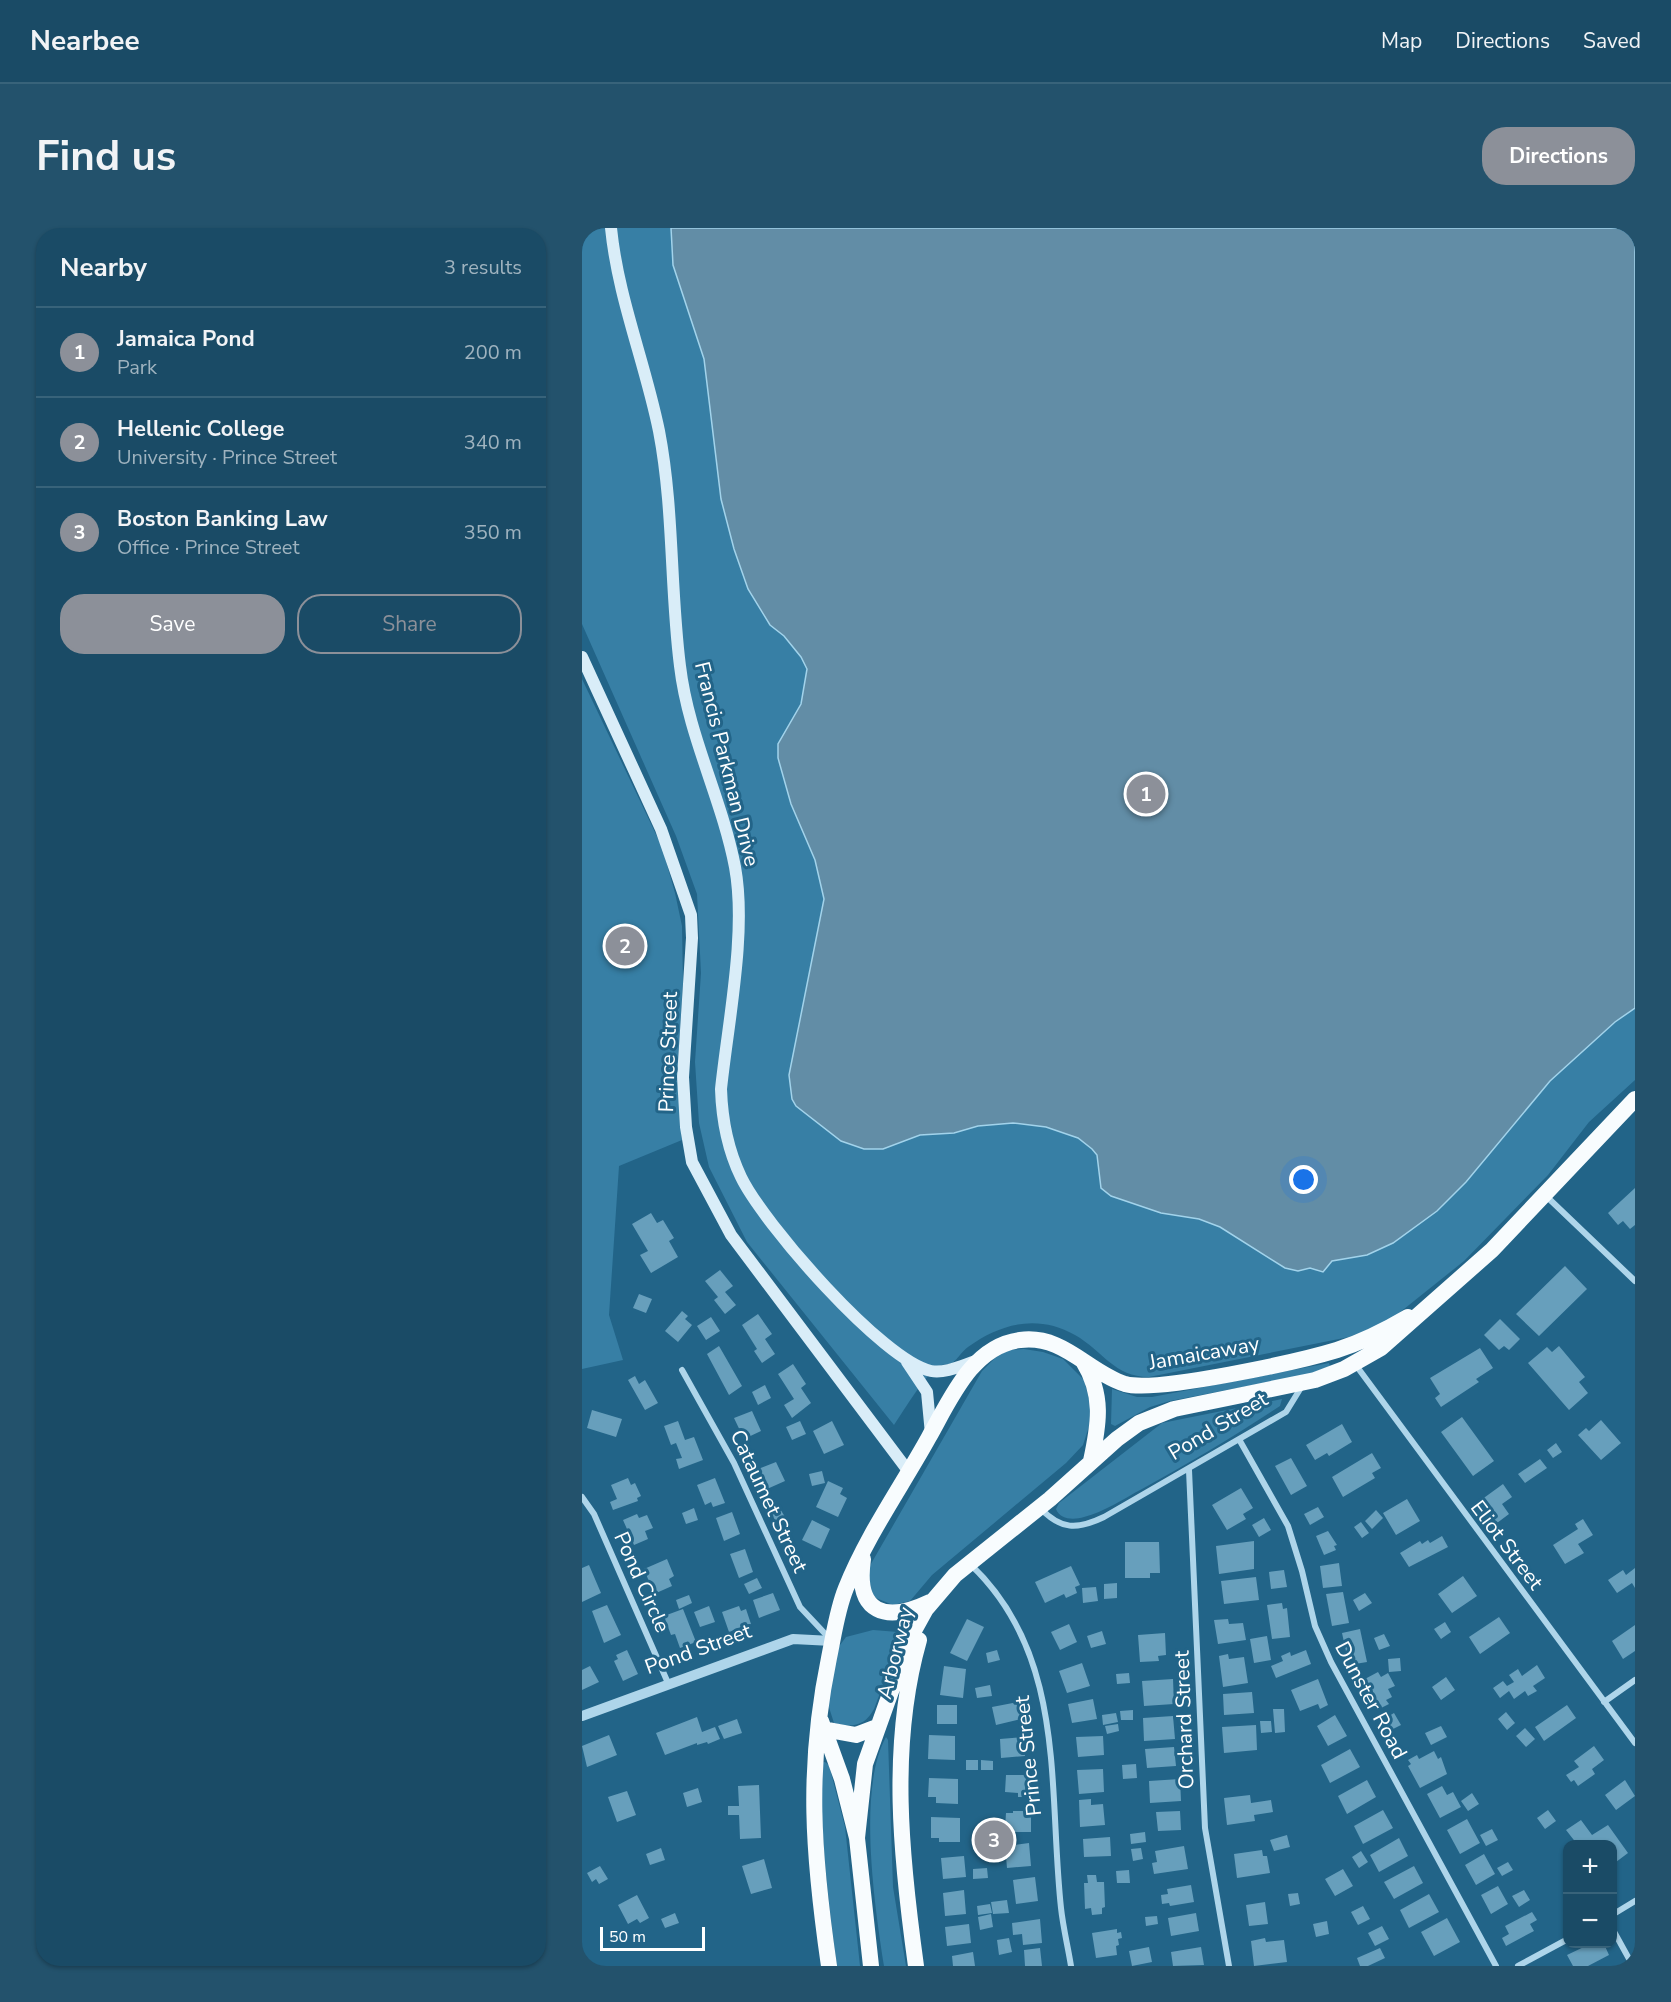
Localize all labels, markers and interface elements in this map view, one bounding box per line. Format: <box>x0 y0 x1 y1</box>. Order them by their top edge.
text: Nearbee <box>30 22 140 60</box>
text: Map <box>1381 27 1422 55</box>
text: Directions <box>1455 27 1550 55</box>
text: Saved <box>1583 27 1641 55</box>
button: Directions <box>1482 127 1635 185</box>
text: Find us <box>36 128 176 185</box>
text: Nearby <box>60 250 147 285</box>
text: 3 results <box>444 254 522 281</box>
text: Jamaica Pond <box>117 324 255 354</box>
text: 1 <box>74 339 86 366</box>
text: 200 m <box>464 339 522 366</box>
text: Park <box>117 354 157 381</box>
text: Hellenic College <box>117 414 285 444</box>
text: 2 <box>74 429 86 456</box>
text: 340 m <box>464 429 522 456</box>
text: University · Prince Street <box>117 444 337 471</box>
text: Boston Banking Law <box>117 504 328 534</box>
text: 3 <box>74 519 86 546</box>
text: 350 m <box>464 519 522 546</box>
text: Office · Prince Street <box>117 534 299 561</box>
button: Save <box>60 594 285 654</box>
button: Share <box>297 594 522 654</box>
street label: Francis Parkman Drive <box>688 659 766 869</box>
pin: 1 <box>1126 772 1166 816</box>
pin: 2 <box>606 924 645 968</box>
street label: Prince Street <box>652 991 684 1113</box>
your location <box>1289 1165 1318 1194</box>
street label: Jamaicaway <box>1146 1329 1262 1377</box>
street label: Pond Street <box>1163 1385 1273 1467</box>
street label: Cataumet Street <box>724 1425 815 1577</box>
street label: Eliot Street <box>1464 1495 1550 1596</box>
street label: Pond Circle <box>607 1527 677 1637</box>
street label: Arborway <box>870 1604 920 1702</box>
street label: Pond Street <box>641 1617 756 1681</box>
street label: Dunster Road <box>1328 1636 1414 1764</box>
street label: Orchard Street <box>1168 1650 1200 1790</box>
street label: Prince Street <box>1008 1694 1048 1818</box>
pin: 3 <box>974 1818 1014 1862</box>
map controls <box>1563 1840 1617 1948</box>
button: + <box>1563 1840 1617 1894</box>
button: − <box>1563 1894 1617 1948</box>
scale bar <box>600 1924 705 1952</box>
text: 50 m <box>609 1926 646 1948</box>

